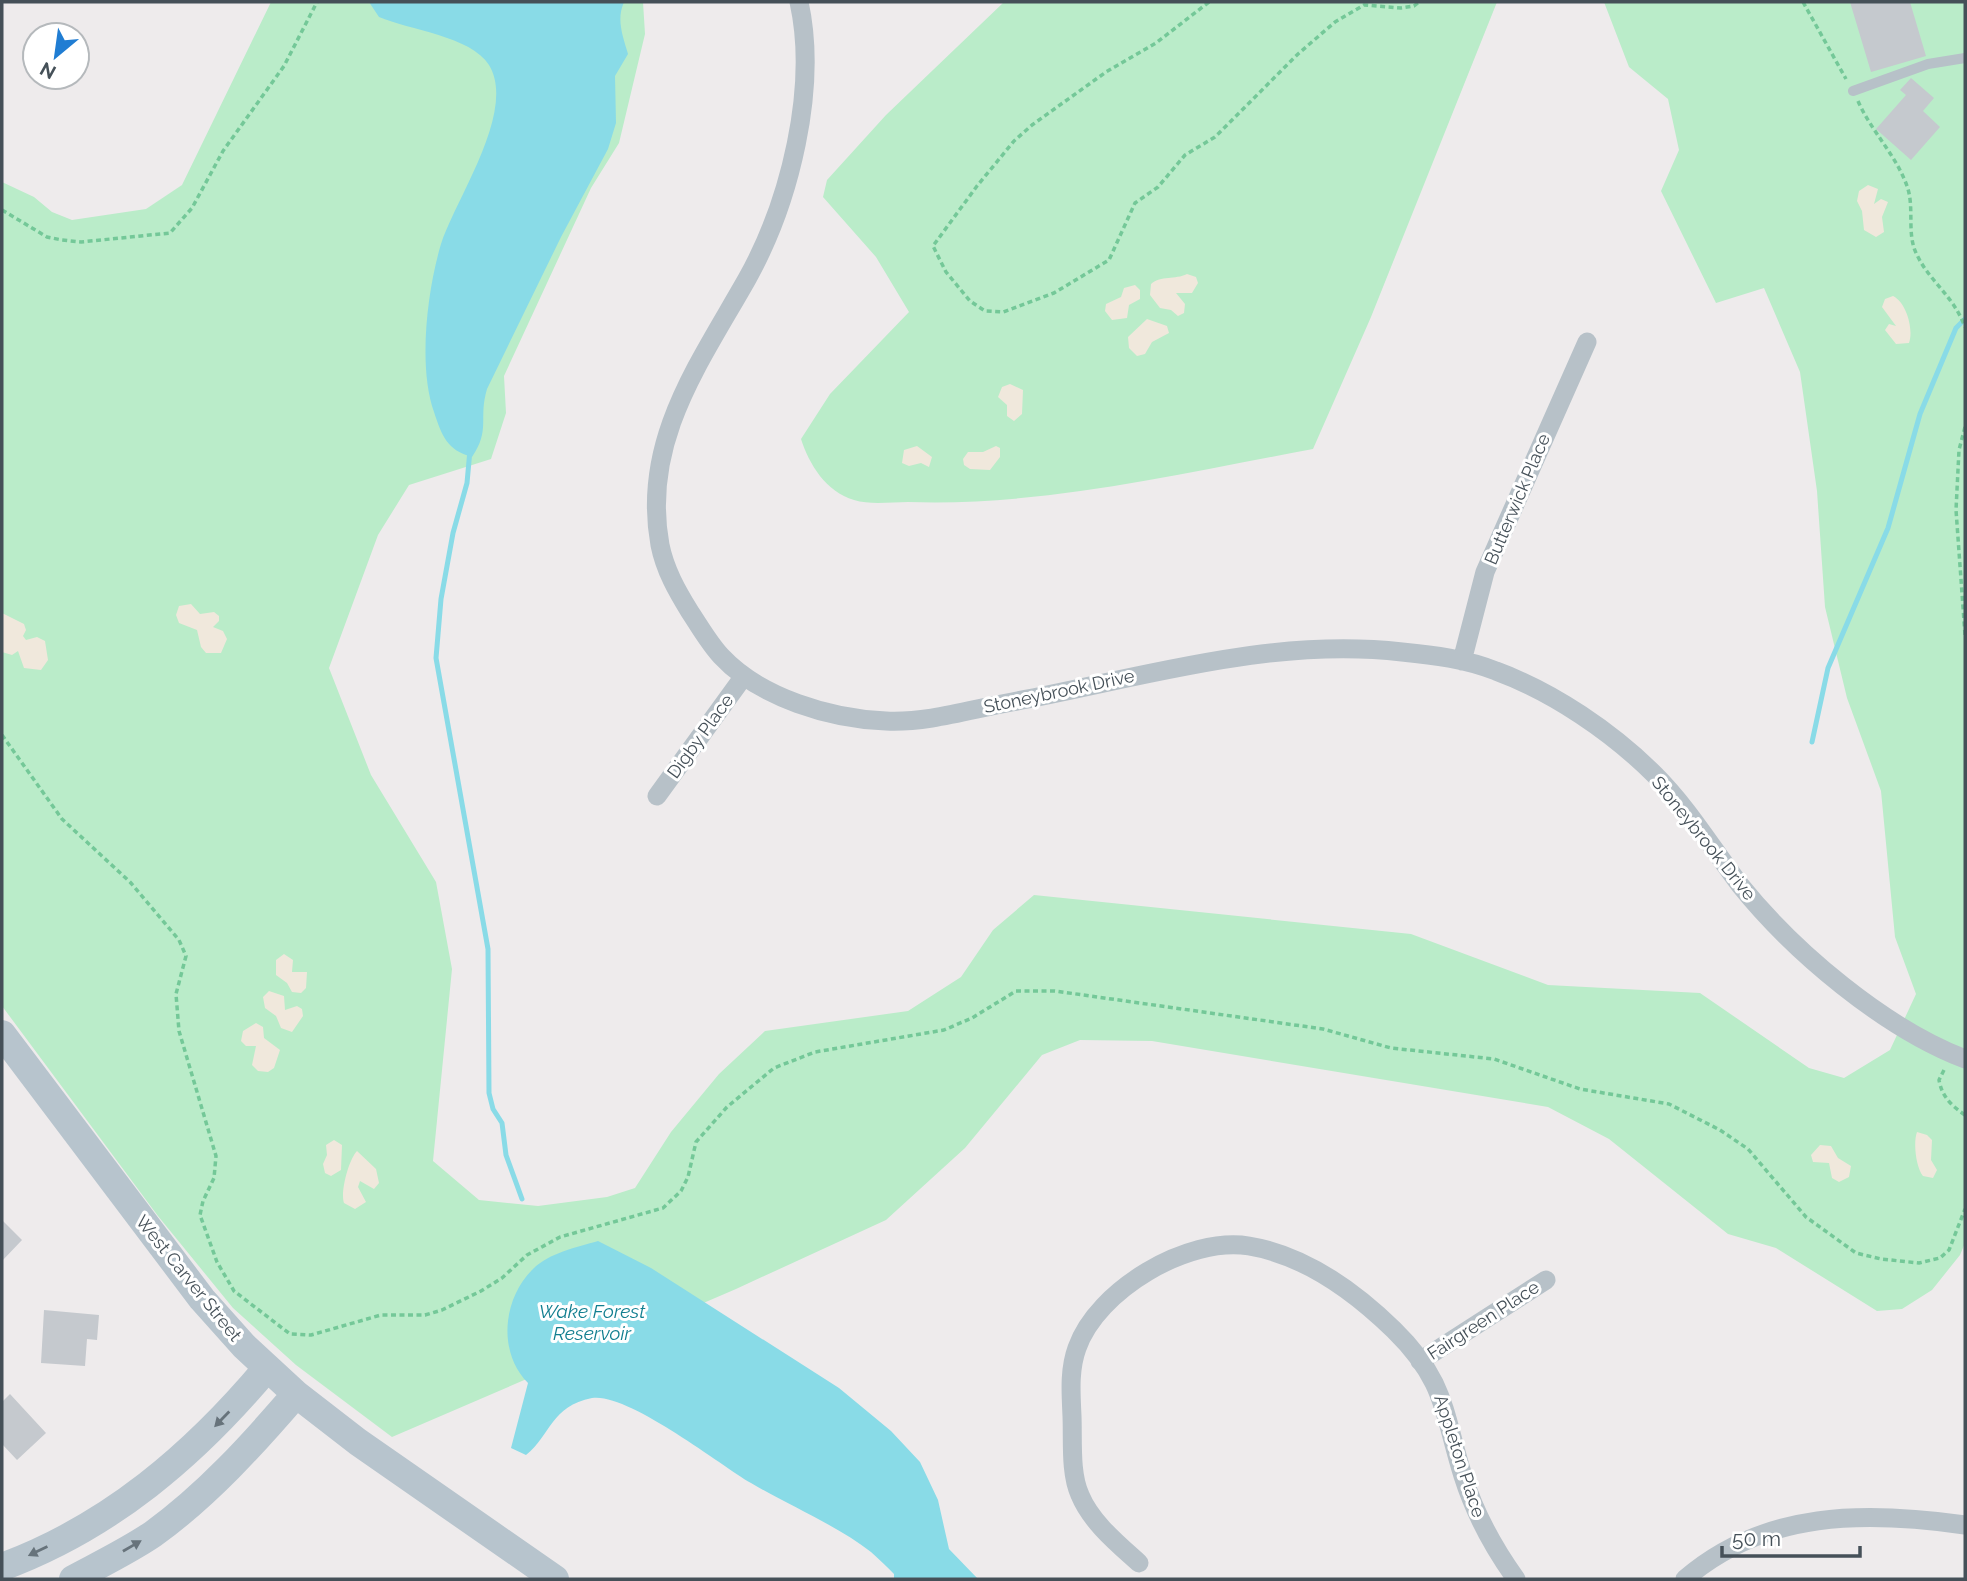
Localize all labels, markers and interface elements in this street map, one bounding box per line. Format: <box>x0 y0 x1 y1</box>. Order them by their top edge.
north arrow <box>21 21 91 91</box>
text: N <box>36 58 59 84</box>
street label: Butterwick Place <box>1480 430 1554 568</box>
street label: Stoneybrook Drive <box>982 665 1137 717</box>
street label: Digby Place <box>662 690 738 782</box>
street label: Stoneybrook Drive <box>1648 772 1761 905</box>
street label: West Carver Street <box>132 1211 246 1345</box>
street label: Fairgreen Place <box>1423 1276 1543 1364</box>
water label: Wake Forest Reservoir <box>539 1300 646 1344</box>
street label: Appleton Place <box>1430 1392 1490 1520</box>
one-way arrow <box>214 1410 230 1427</box>
scale bar <box>1722 1514 1860 1558</box>
text: 50 m <box>1732 1526 1781 1551</box>
one-way arrow <box>123 1540 142 1552</box>
one-way arrow <box>28 1545 48 1557</box>

